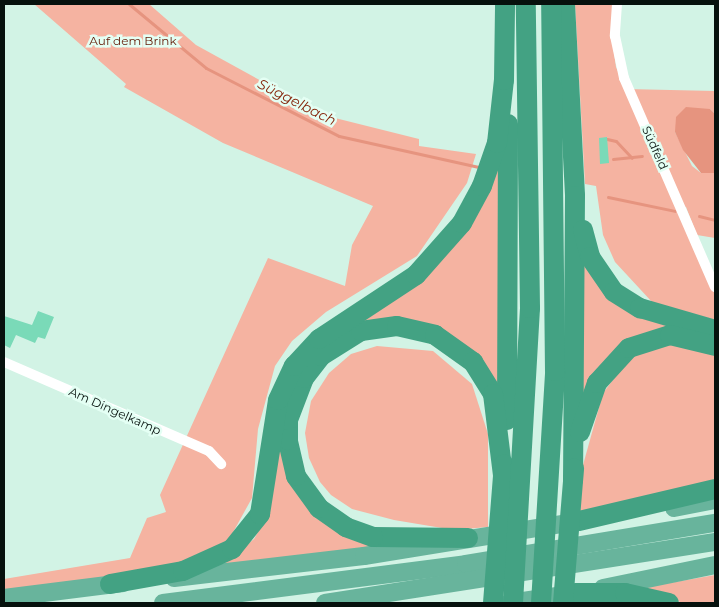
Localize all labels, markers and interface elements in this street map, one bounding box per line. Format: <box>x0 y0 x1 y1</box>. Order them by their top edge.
park label: Auf dem Brink <box>89 34 177 48</box>
water label: Süggelbach <box>255 75 339 129</box>
street label: Südfeld <box>639 124 671 172</box>
street label: Am Dingelkamp <box>67 384 163 438</box>

